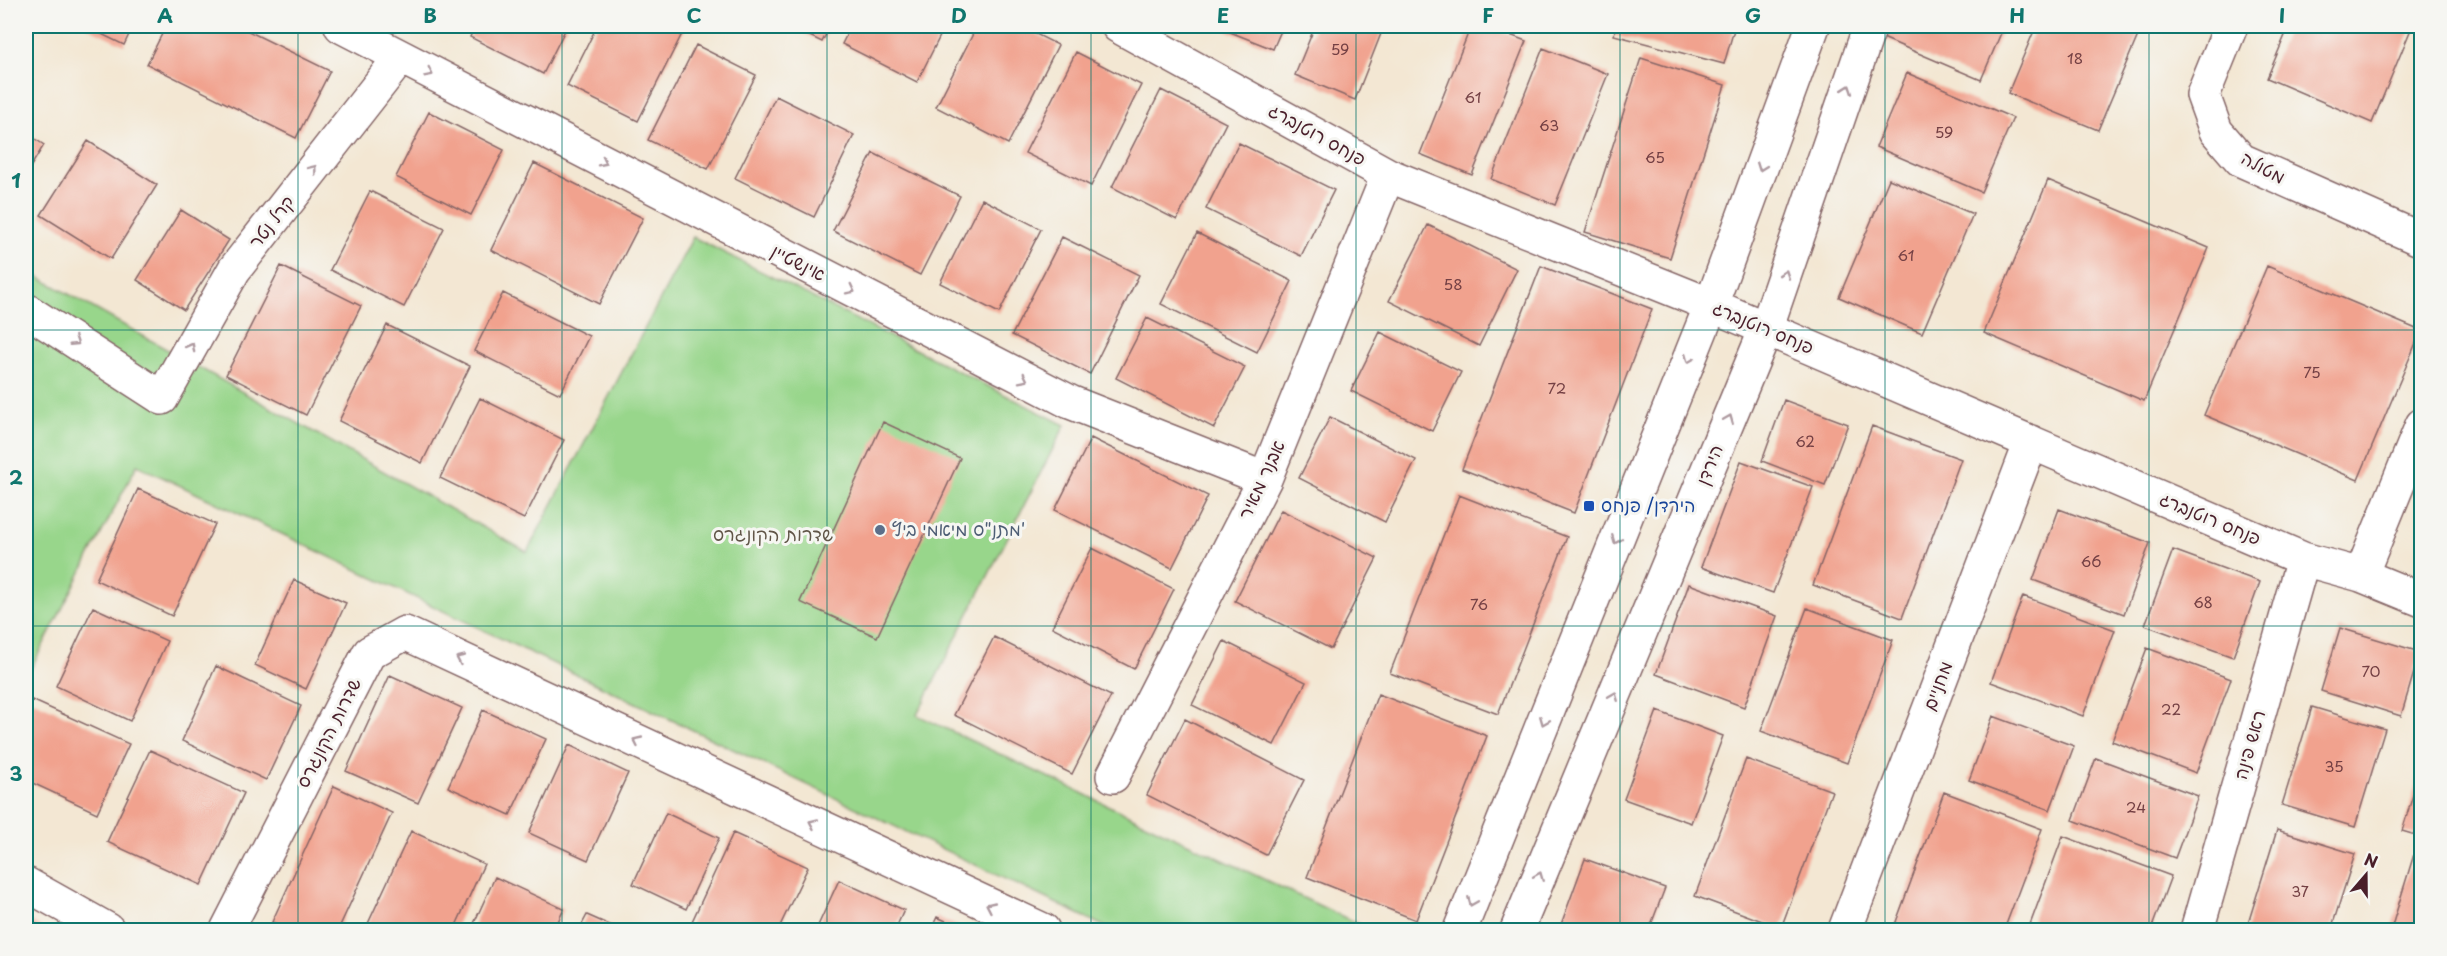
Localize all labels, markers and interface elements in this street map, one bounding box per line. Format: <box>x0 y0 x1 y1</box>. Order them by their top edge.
text: A <box>157 0 173 30</box>
text: B <box>423 0 437 30</box>
text: C <box>686 0 702 30</box>
text: D <box>951 0 967 30</box>
text: E <box>1217 0 1229 30</box>
text: F <box>1482 0 1494 30</box>
text: G <box>1745 0 1761 30</box>
text: H <box>2009 0 2025 30</box>
text: I <box>2279 0 2285 30</box>
house number: 59 <box>1331 37 1349 60</box>
house number: 18 <box>2067 46 2083 69</box>
one-way arrow <box>423 66 433 77</box>
one-way arrow <box>1841 84 1854 95</box>
house number: 61 <box>1465 85 1481 108</box>
street label: פנחס רוטנברג <box>1264 96 1371 172</box>
house number: 63 <box>1539 113 1559 136</box>
house number: 59 <box>1935 120 1953 143</box>
street label: מטולה <box>2237 144 2291 190</box>
house number: 65 <box>1645 145 1665 168</box>
one-way arrow <box>596 155 607 166</box>
one-way arrow <box>1756 161 1769 172</box>
text: 1 <box>11 165 21 195</box>
one-way arrow <box>305 165 316 176</box>
street label: קרל נטר <box>241 189 300 253</box>
street label: אינשטיין <box>767 236 831 287</box>
house number: 61 <box>1898 243 1914 266</box>
one-way arrow <box>1778 269 1790 280</box>
house number: 58 <box>1443 272 1463 295</box>
one-way arrow <box>844 283 855 294</box>
street label: פנחס רוטנברג <box>1709 293 1818 360</box>
one-way arrow <box>68 335 79 346</box>
one-way arrow <box>183 343 195 353</box>
one-way arrow <box>1684 353 1696 364</box>
house number: 75 <box>2303 360 2321 383</box>
one-way arrow <box>1018 372 1028 383</box>
house number: 72 <box>1548 376 1566 399</box>
one-way arrow <box>1722 414 1734 425</box>
house number: 62 <box>1795 429 1815 452</box>
street label: אבנר מאיר <box>1231 435 1291 523</box>
street label: הירדן <box>1688 440 1729 489</box>
text: 2 <box>9 462 23 492</box>
street label: פנחס רוטנברג <box>2156 484 2265 551</box>
place label: הירדן/ פנחס <box>1601 491 1696 518</box>
marker: הירדן/ פנחס <box>1582 499 1596 513</box>
place label: מתנ"ס מיאמי ביץ' <box>892 515 1025 542</box>
park label: שדרות הקונגרס <box>713 520 833 547</box>
marker: מתנ"ס מיאמי ביץ' <box>873 523 887 537</box>
one-way arrow <box>1611 535 1624 545</box>
house number: 66 <box>2081 549 2101 572</box>
house number: 68 <box>2193 590 2213 613</box>
house number: 76 <box>1470 592 1488 615</box>
one-way arrow <box>455 654 466 666</box>
street label: מחניים <box>1915 657 1958 714</box>
house number: 70 <box>2361 659 2381 682</box>
street label: שדרות הקונגרס <box>288 673 367 792</box>
one-way arrow <box>1607 692 1619 703</box>
house number: 22 <box>2161 697 2181 720</box>
street label: ראש פינה <box>2226 707 2271 783</box>
one-way arrow <box>1539 715 1551 726</box>
one-way arrow <box>632 737 643 749</box>
house number: 35 <box>2324 754 2344 777</box>
text: 3 <box>9 758 23 788</box>
house number: 24 <box>2126 795 2146 818</box>
one-way arrow <box>809 819 820 831</box>
north arrow <box>2336 845 2396 905</box>
text: N <box>2361 847 2382 873</box>
one-way arrow <box>1532 872 1544 883</box>
house number: 37 <box>2291 879 2309 902</box>
one-way arrow <box>1466 897 1479 907</box>
one-way arrow <box>986 901 997 913</box>

